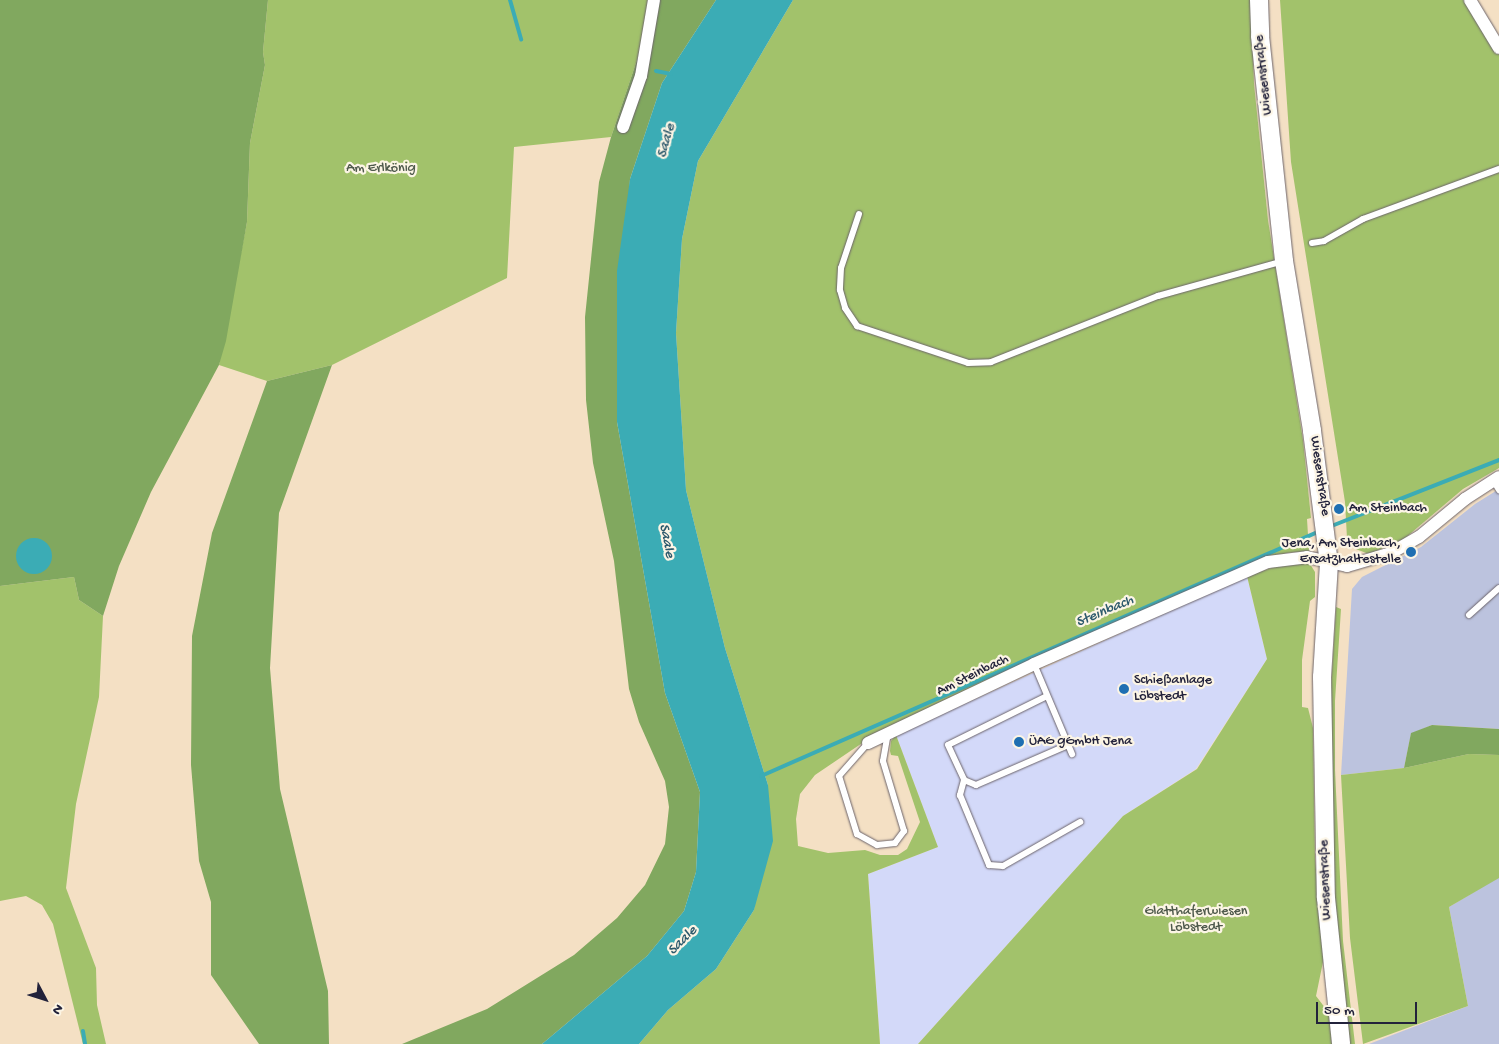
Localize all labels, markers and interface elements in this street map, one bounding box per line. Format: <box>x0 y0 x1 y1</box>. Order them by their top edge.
street label: Wiesenstraße <box>1251 34 1277 116</box>
water label: Saale <box>654 122 680 160</box>
park label: Am Erlkönig <box>346 161 416 177</box>
street label: Wiesenstraße <box>1305 435 1333 517</box>
place label: Am Steinbach <box>1349 501 1427 517</box>
marker: Am Steinbach <box>1333 503 1345 515</box>
water label: Saale <box>654 522 678 560</box>
place label: Jena, Am Steinbach, Ersatzhaltestelle <box>1282 536 1401 568</box>
marker: Jena, Am Steinbach, Ersatzhaltestelle <box>1405 546 1417 558</box>
water label: Steinbach <box>1074 592 1136 632</box>
street label: Am Steinbach <box>934 651 1012 701</box>
place label: Schießanlage Löbstedt <box>1134 673 1212 706</box>
marker: Schießanlage Löbstedt <box>1118 683 1130 695</box>
place label: ÜAG gGmbH Jena <box>1029 734 1132 750</box>
marker: ÜAG gGmbH Jena <box>1013 736 1025 748</box>
street label: Wiesenstraße <box>1316 839 1336 921</box>
park label: Glatthaferwiesen Löbstedt <box>1144 904 1248 936</box>
water label: Saale <box>664 922 702 960</box>
north arrow <box>20 974 70 1024</box>
scale bar <box>1319 992 1420 1024</box>
text: N <box>47 1000 66 1018</box>
text: 50 m <box>1324 1002 1355 1020</box>

